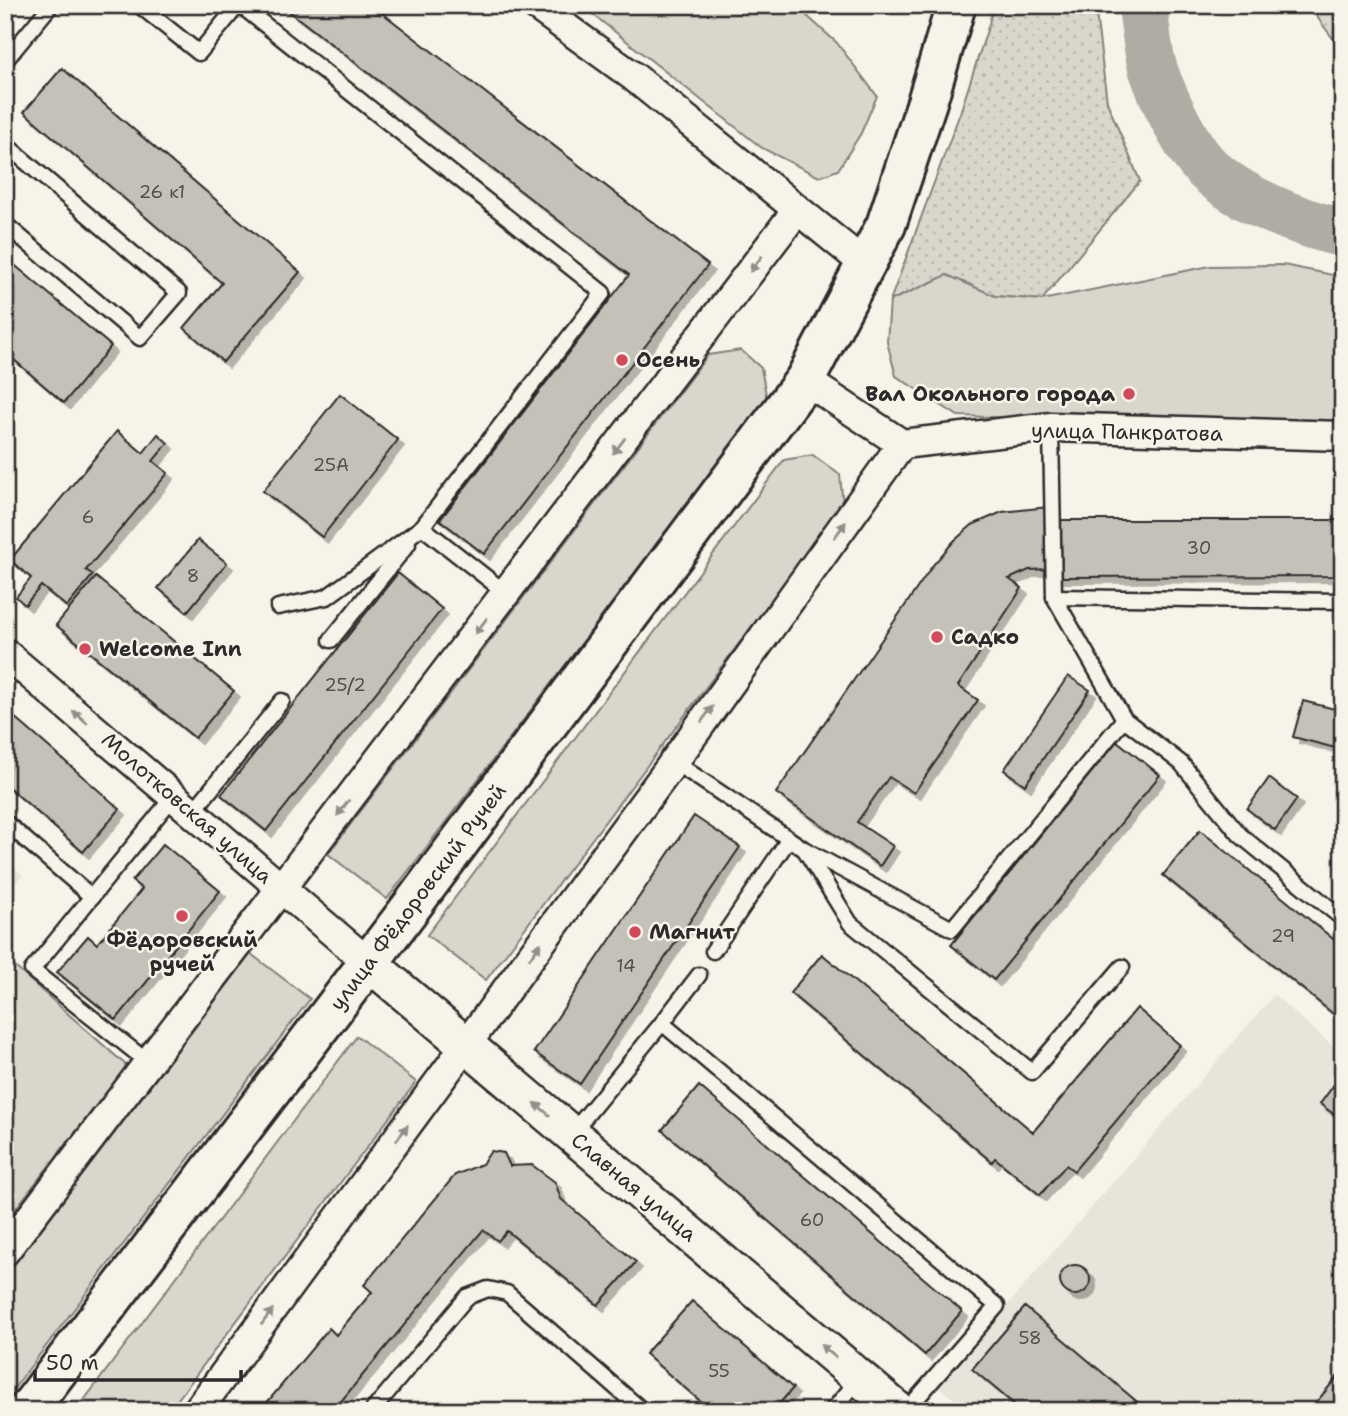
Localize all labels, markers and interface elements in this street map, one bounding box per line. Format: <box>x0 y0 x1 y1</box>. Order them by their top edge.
house number: 26 к1 <box>139 180 185 204</box>
one-way arrow <box>750 255 764 273</box>
place label: Осень <box>636 346 700 374</box>
marker: Осень <box>614 352 630 368</box>
place label: Вал Окольного города <box>865 380 1116 408</box>
marker: Вал Окольного города <box>1121 386 1137 402</box>
street label: улица Панкратова <box>1031 416 1223 448</box>
one-way arrow <box>612 436 626 455</box>
house number: 25А <box>313 453 349 477</box>
house number: 6 <box>82 505 94 529</box>
one-way arrow <box>833 521 847 539</box>
house number: 30 <box>1187 536 1211 560</box>
house number: 8 <box>187 564 199 588</box>
one-way arrow <box>473 617 488 635</box>
place label: Садко <box>951 623 1019 651</box>
marker: Садко <box>929 629 945 645</box>
place label: Welcome Inn <box>99 635 242 663</box>
marker: Welcome Inn <box>77 641 93 657</box>
house number: 25/2 <box>324 673 366 697</box>
one-way arrow <box>700 705 714 723</box>
one-way arrow <box>72 710 90 725</box>
street label: Молотковская улица <box>96 726 278 890</box>
street label: улица Фёдоровский Ручей <box>323 778 513 1016</box>
one-way arrow <box>336 798 351 816</box>
marker: Фёдоровский ручей <box>174 908 190 924</box>
place label: Магнит <box>649 918 735 946</box>
marker: Магнит <box>627 924 643 940</box>
house number: 29 <box>1271 924 1295 948</box>
place label: Фёдоровский ручей <box>106 926 258 978</box>
one-way arrow <box>528 942 542 960</box>
house number: 14 <box>616 954 636 978</box>
one-way arrow <box>534 1102 551 1117</box>
one-way arrow <box>394 1124 408 1142</box>
street label: Славная улица <box>565 1126 703 1248</box>
house number: 60 <box>800 1208 824 1232</box>
one-way arrow <box>260 1307 274 1326</box>
house number: 58 <box>1018 1326 1042 1350</box>
scale bar <box>35 1339 242 1383</box>
one-way arrow <box>819 1343 837 1359</box>
text: 50 m <box>46 1349 99 1377</box>
house number: 55 <box>708 1359 730 1383</box>

